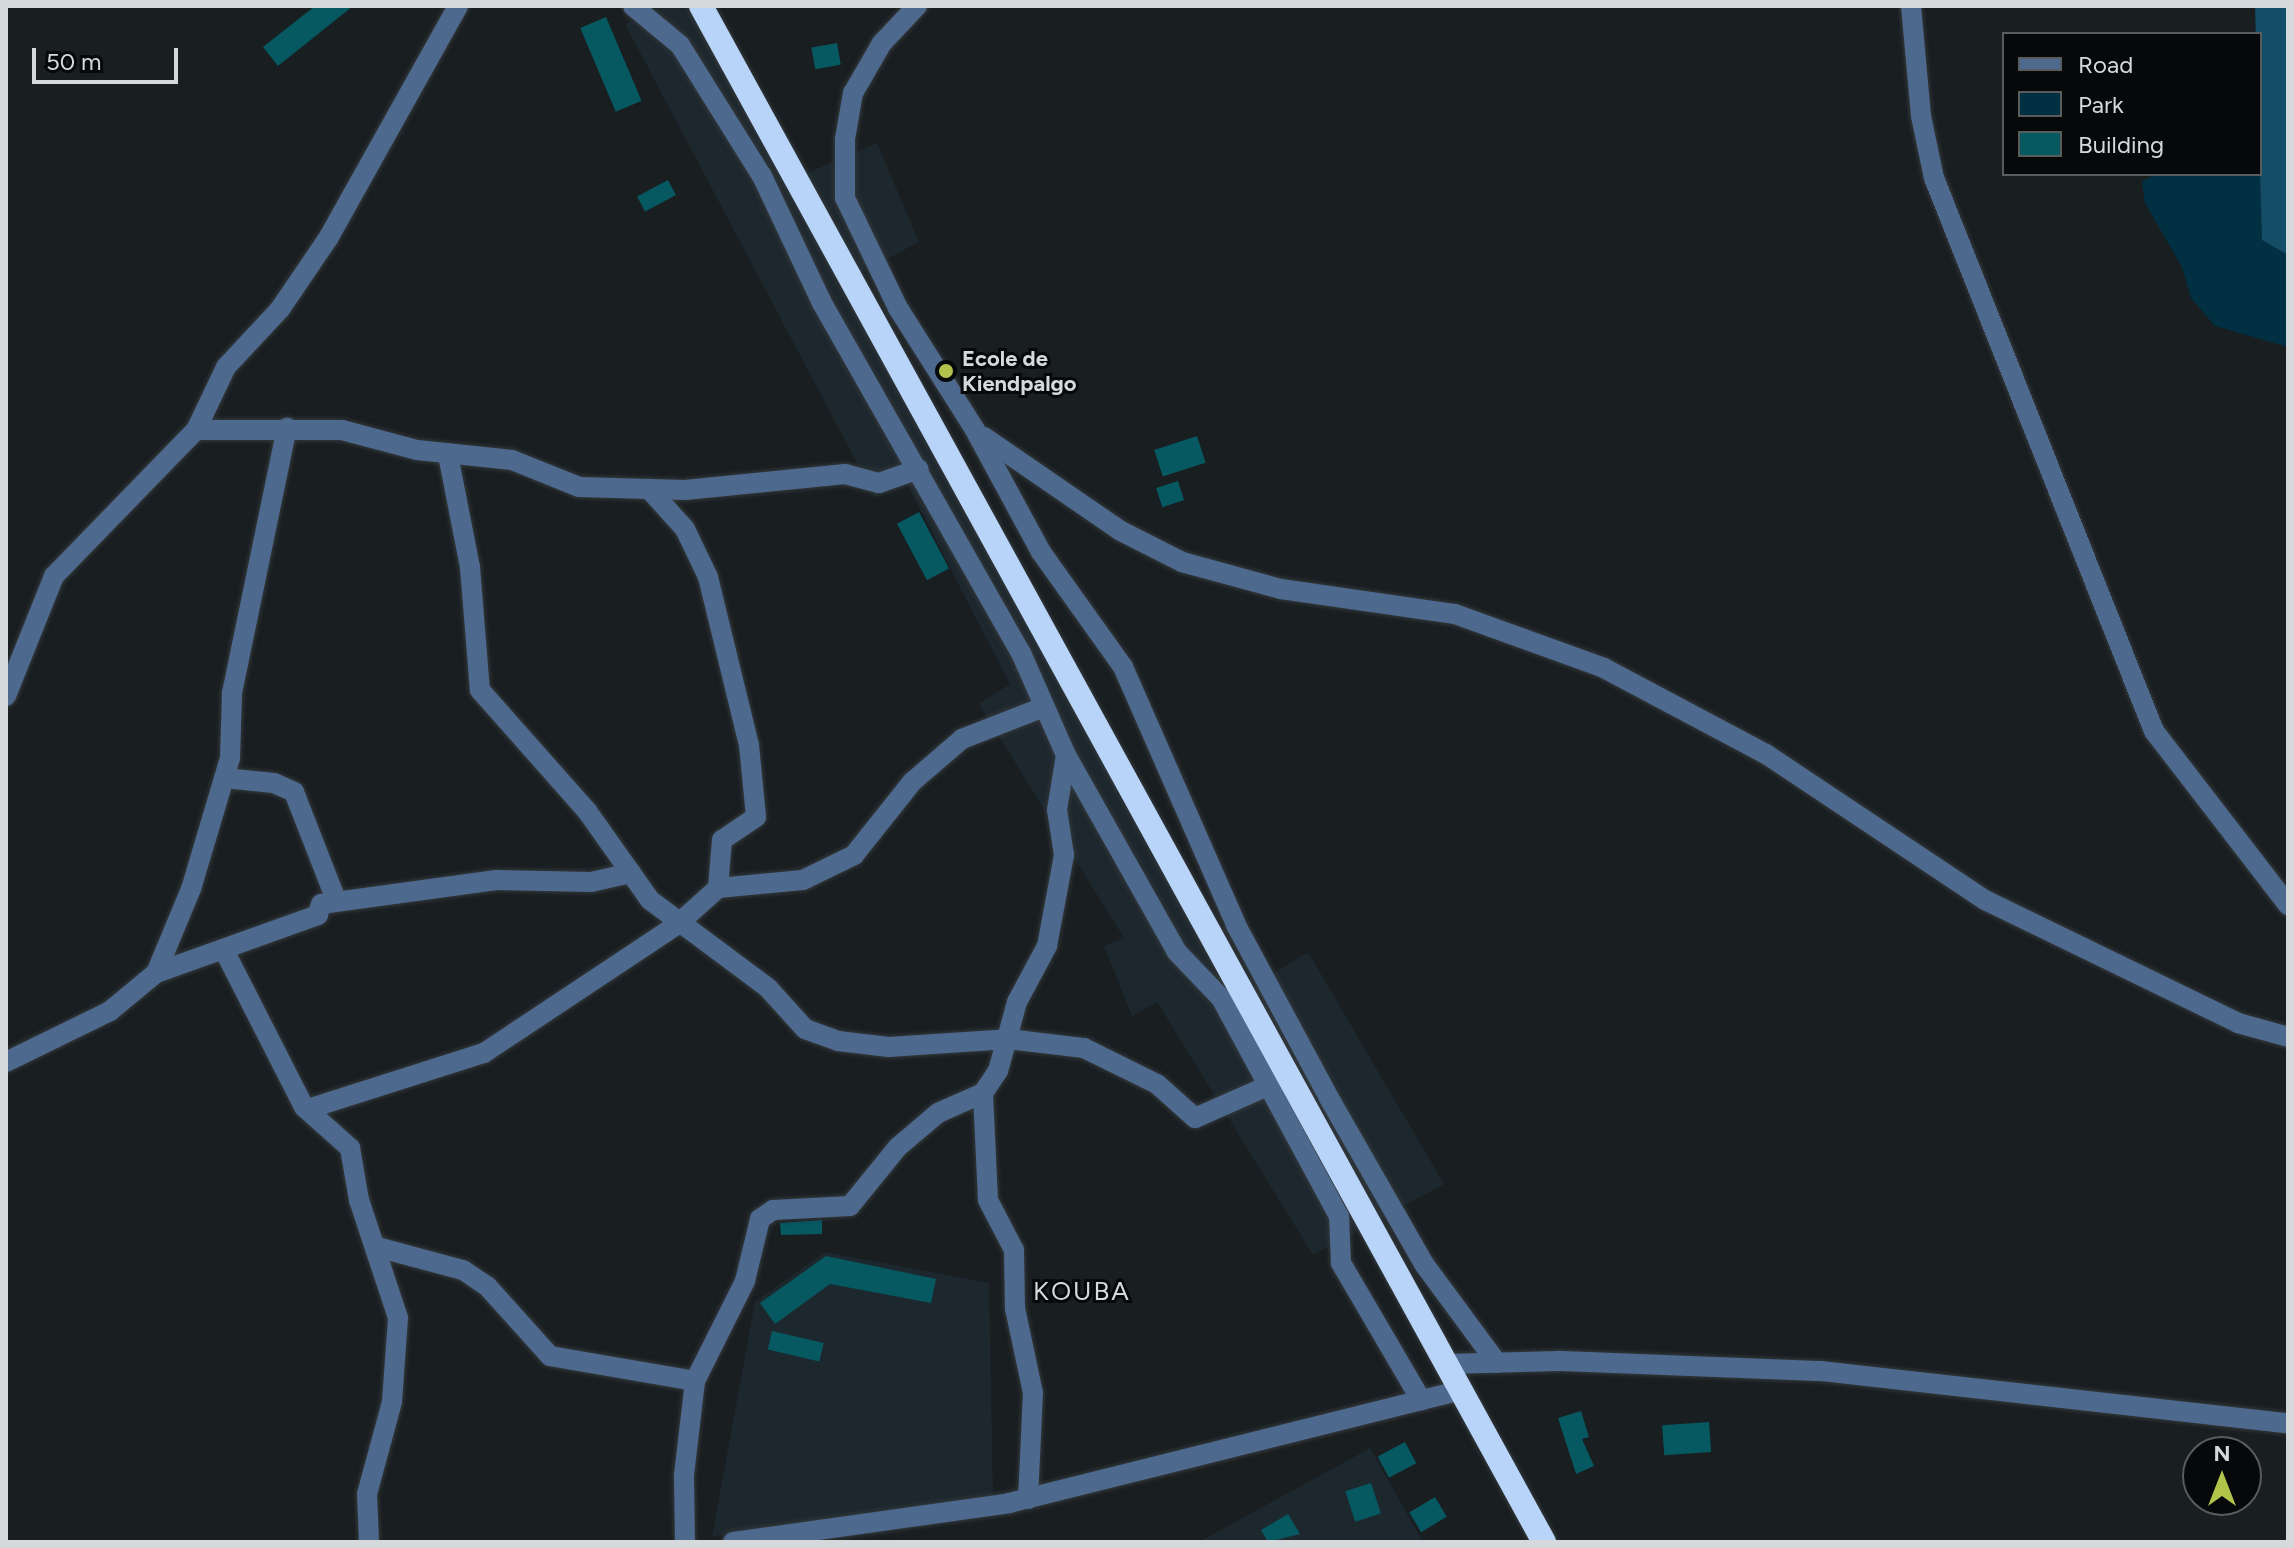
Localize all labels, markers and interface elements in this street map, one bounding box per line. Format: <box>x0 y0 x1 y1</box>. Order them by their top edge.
scale bar <box>36 32 182 82</box>
legend <box>2002 32 2262 176</box>
text: 50 m <box>46 47 102 76</box>
text: Road <box>2078 50 2133 79</box>
text: Park <box>2078 90 2124 119</box>
text: Building <box>2078 130 2164 159</box>
place label: Ecole de Kiendpalgo <box>962 345 1077 396</box>
marker: Ecole de Kiendpalgo <box>937 362 955 380</box>
district label: KOUBA <box>1033 1276 1131 1308</box>
north arrow <box>2182 1436 2262 1516</box>
text: N <box>2213 1440 2231 1467</box>

